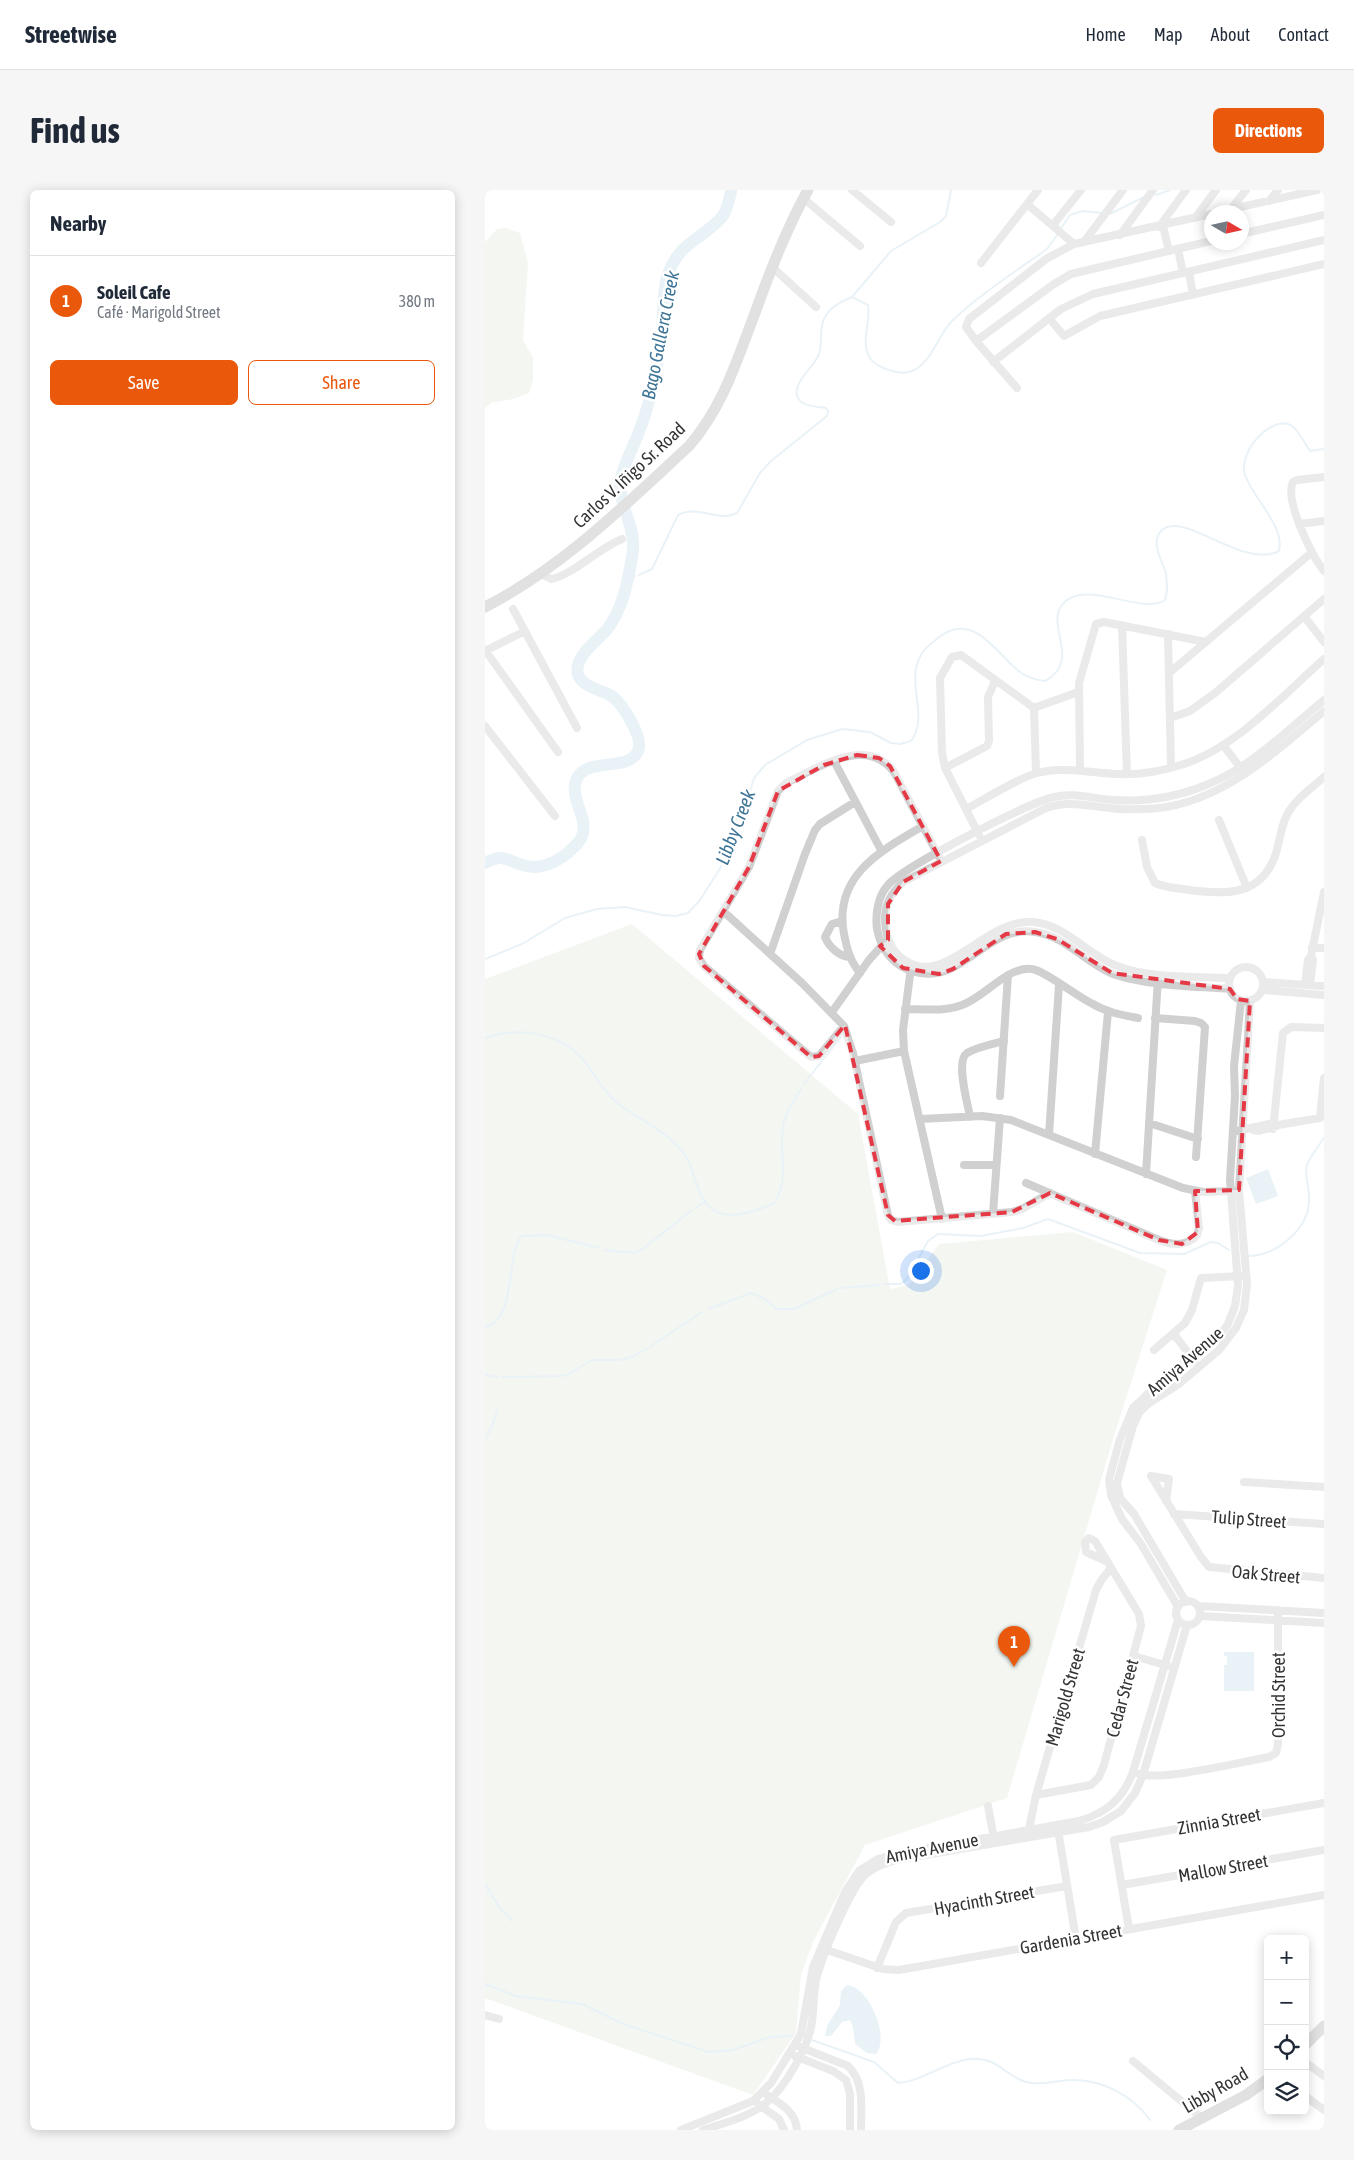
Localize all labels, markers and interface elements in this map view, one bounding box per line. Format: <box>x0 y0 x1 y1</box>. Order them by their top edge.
text: Streetwise <box>25 21 117 48</box>
text: Home <box>1086 24 1126 45</box>
text: Map <box>1154 24 1183 45</box>
text: About <box>1211 24 1250 45</box>
text: Contact <box>1278 24 1329 45</box>
button: Directions <box>1213 108 1324 153</box>
text: Find us <box>30 110 120 150</box>
north arrow <box>1204 205 1249 250</box>
text: Nearby <box>50 211 106 235</box>
water label: Bago Gallera Creek <box>637 268 683 401</box>
text: Soleil Cafe <box>97 281 171 303</box>
text: 1 <box>62 292 70 310</box>
text: 380 m <box>399 292 435 310</box>
text: Café · Marigold Street <box>97 303 221 321</box>
button: Save <box>50 360 238 405</box>
button: Share <box>248 360 435 405</box>
street label: Carlos V. Iñigo Sr. Road <box>569 418 689 532</box>
water label: Libby Creek <box>711 786 760 868</box>
your location <box>908 1258 934 1284</box>
street label: Amiya Avenue <box>1143 1322 1227 1400</box>
street label: Tulip Street <box>1211 1506 1287 1532</box>
street label: Oak Street <box>1231 1561 1301 1587</box>
pin: 1 <box>998 1626 1030 1667</box>
street label: Marigold Street <box>1041 1646 1089 1748</box>
street label: Orchid Street <box>1268 1652 1289 1738</box>
street label: Cedar Street <box>1101 1656 1143 1740</box>
street label: Zinnia Street <box>1176 1803 1262 1839</box>
street label: Amiya Avenue <box>884 1829 980 1867</box>
street label: Mallow Street <box>1176 1850 1270 1886</box>
street label: Hyacinth Street <box>932 1881 1036 1919</box>
street label: Gardenia Street <box>1018 1920 1124 1958</box>
map controls <box>1264 1935 1309 2115</box>
button: + <box>1264 1935 1309 1980</box>
button: − <box>1264 1980 1309 2025</box>
button: locate <box>1264 2025 1309 2070</box>
street label: Libby Road <box>1178 2063 1252 2117</box>
button: layers <box>1264 2070 1309 2115</box>

